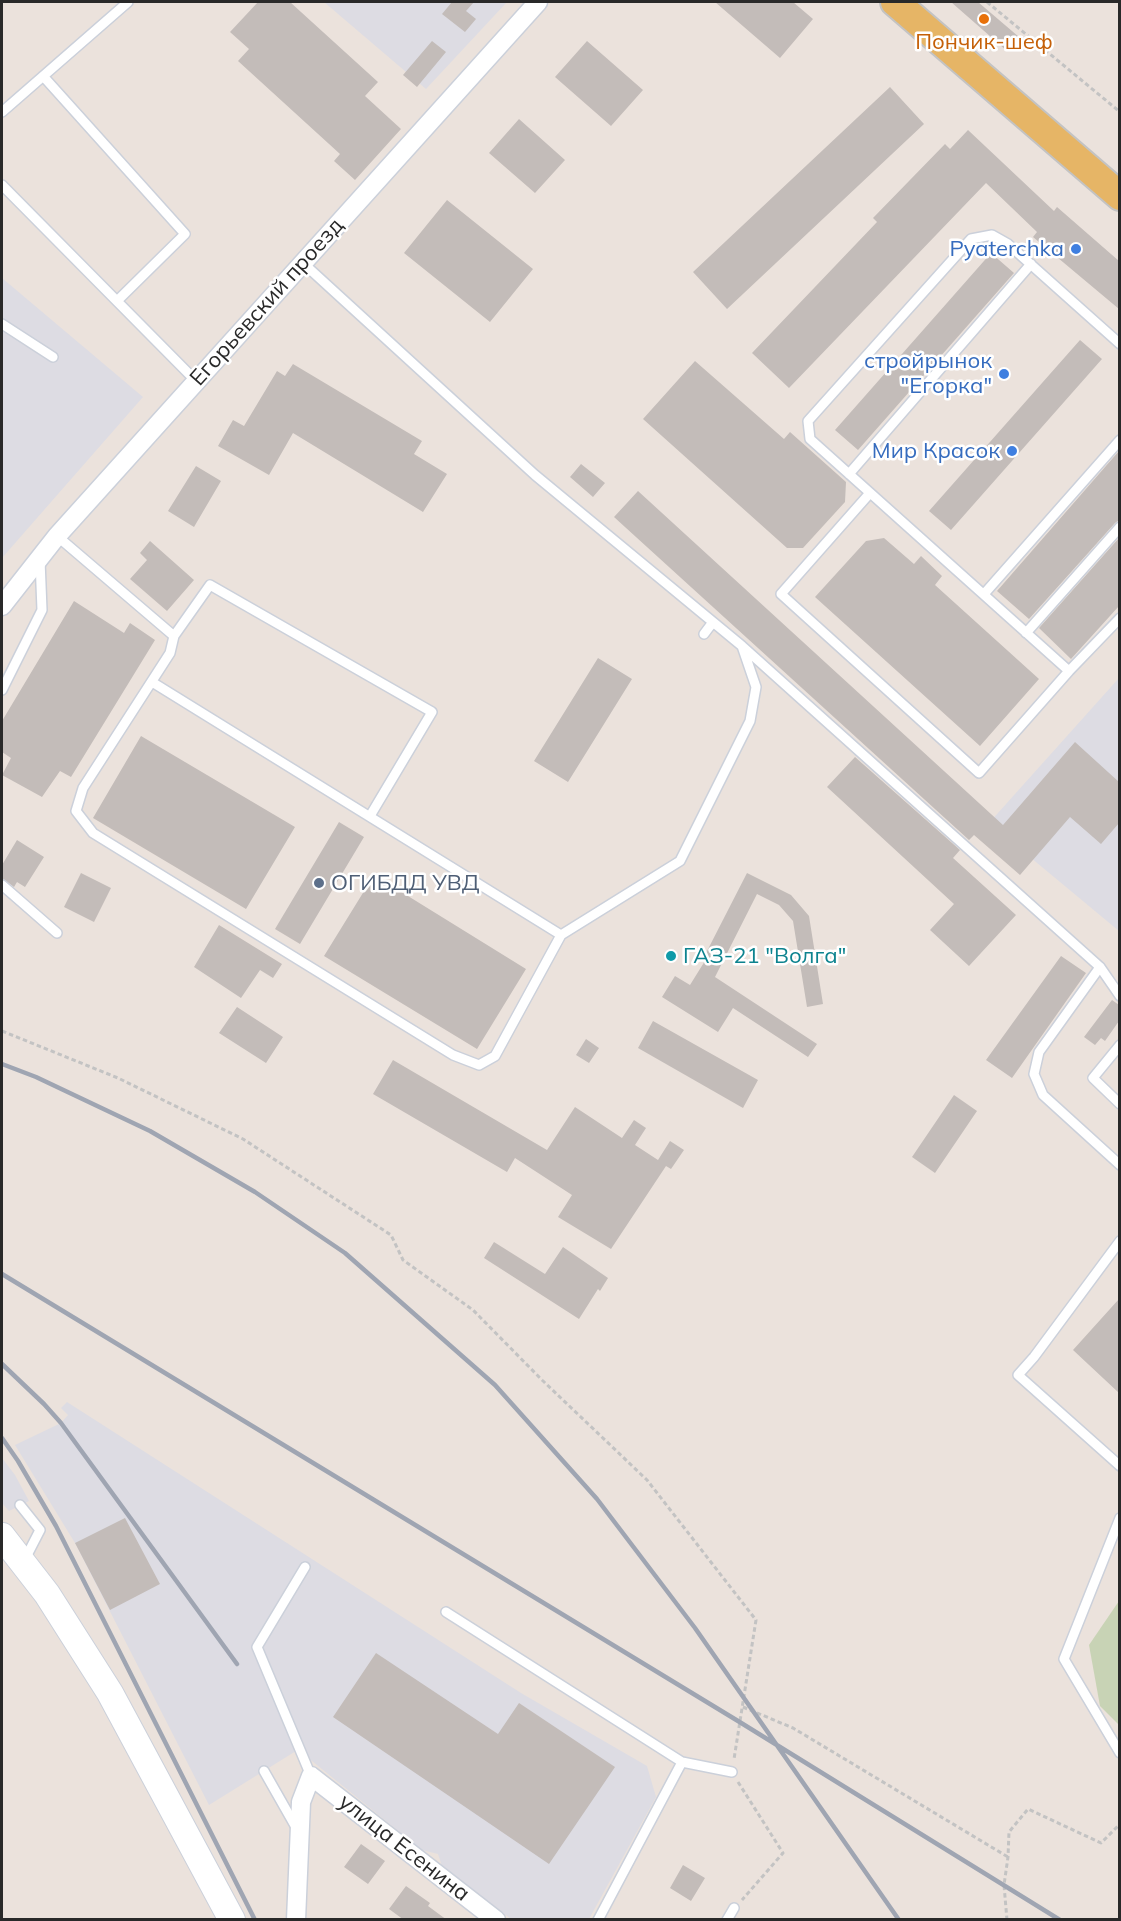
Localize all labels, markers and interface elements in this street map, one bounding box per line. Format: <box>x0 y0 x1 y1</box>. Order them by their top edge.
marker: Пончик-шеф <box>977 12 991 26</box>
place label: Пончик-шеф <box>915 29 1053 55</box>
street label: Егорьевский проезд <box>185 213 349 391</box>
place label: Pyaterchka <box>949 236 1064 262</box>
marker: Pyaterchka <box>1069 242 1083 256</box>
place label: стройрынок "Егорка" <box>864 348 992 400</box>
marker: стройрынок "Егорка" <box>997 367 1011 381</box>
place label: Мир Красок <box>872 438 1000 464</box>
marker: Мир Красок <box>1005 444 1019 458</box>
place label: ОГИБДД УВД <box>331 870 479 896</box>
marker: ОГИБДД УВД <box>312 876 326 890</box>
place label: ГАЗ-21 "Волга" <box>683 943 846 969</box>
marker: ГАЗ-21 "Волга" <box>664 949 678 963</box>
street label: улица Есенина <box>333 1789 475 1907</box>

